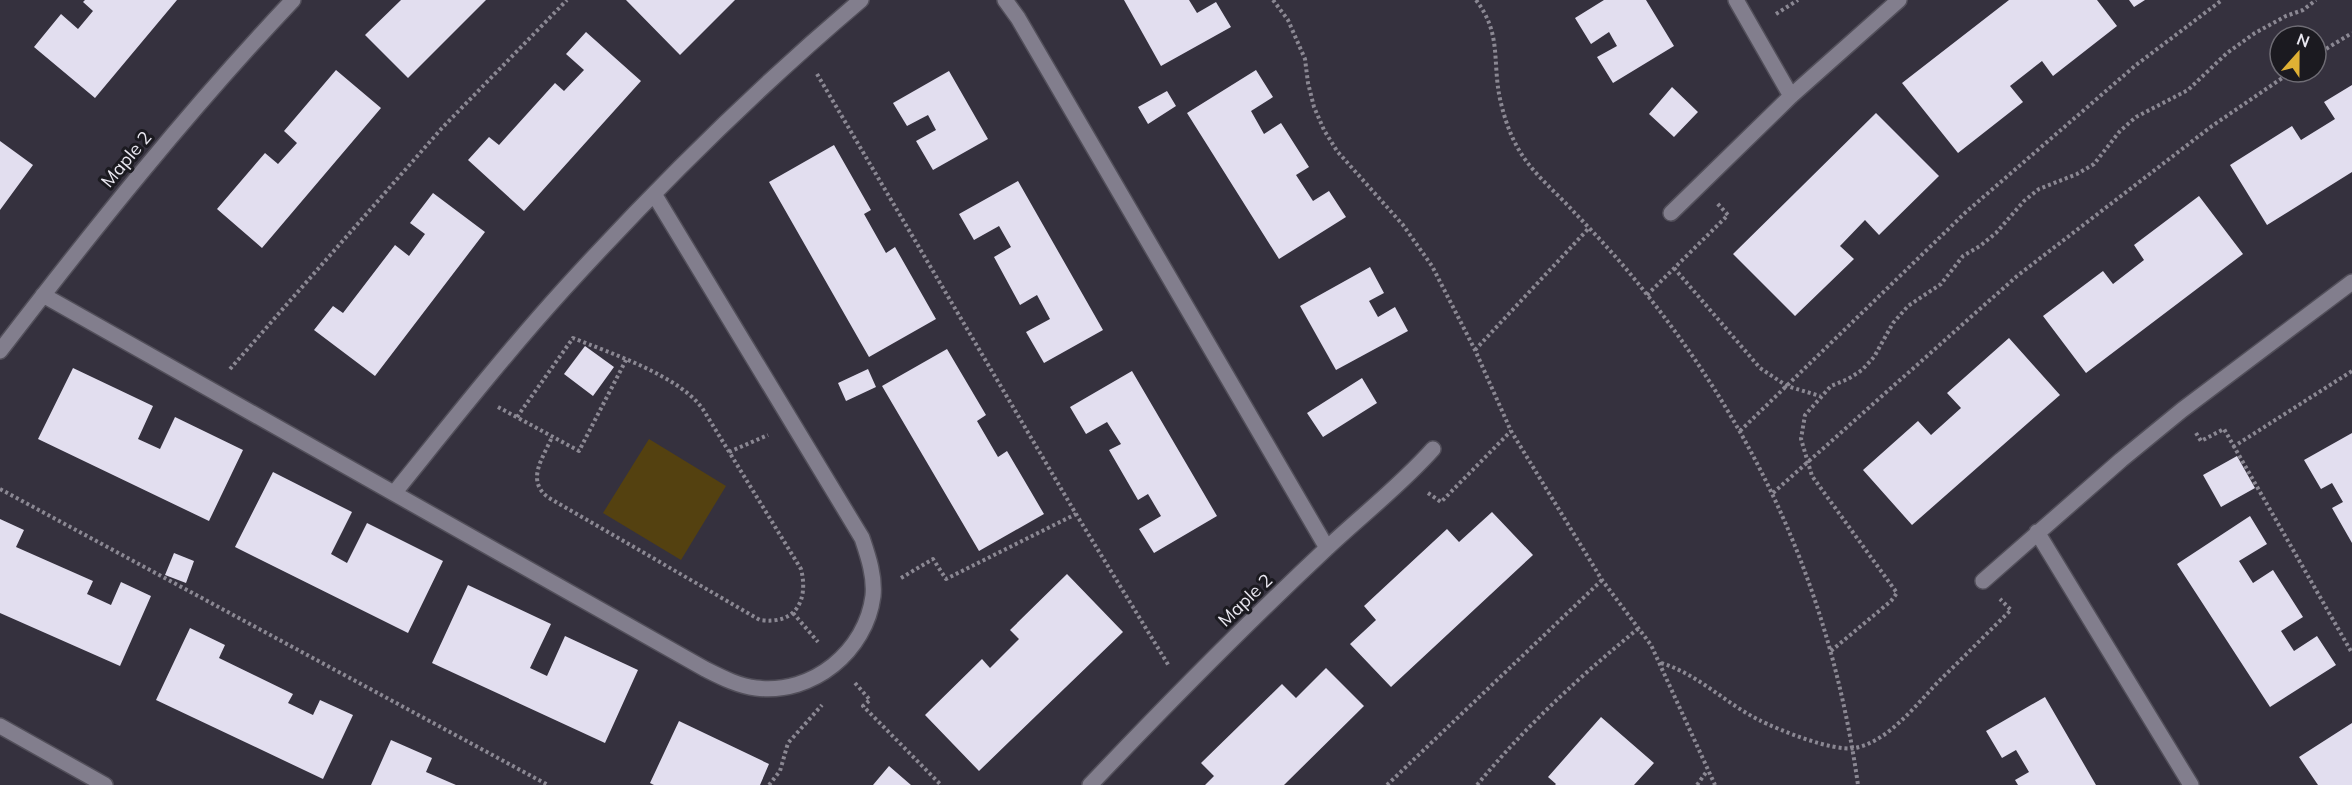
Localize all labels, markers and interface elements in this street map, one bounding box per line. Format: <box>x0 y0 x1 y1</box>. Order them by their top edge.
north arrow <box>2268 24 2328 84</box>
text: N <box>2294 28 2313 51</box>
street label: Maple 2 <box>96 126 156 192</box>
street label: Maple 2 <box>1213 569 1277 631</box>

